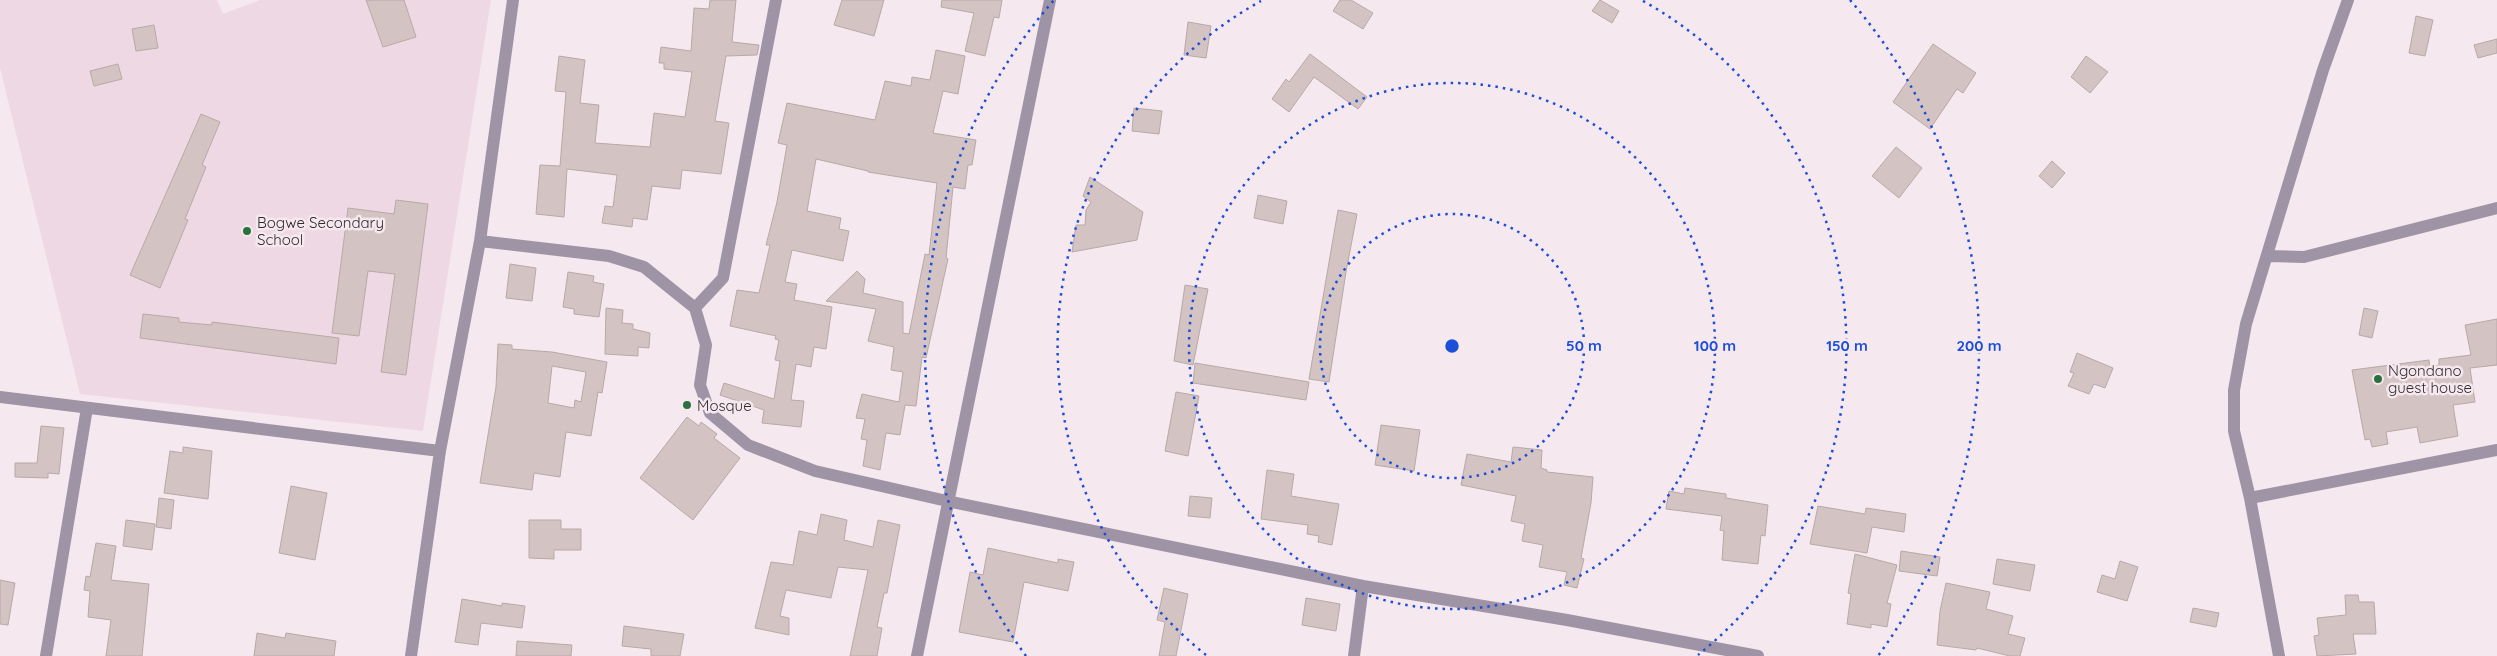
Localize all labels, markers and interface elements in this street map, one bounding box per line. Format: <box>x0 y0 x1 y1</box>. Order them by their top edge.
place label: Bogwe Secondary School <box>257 213 384 249</box>
marker: Bogwe Secondary School <box>241 225 253 237</box>
text: 50 m <box>1566 336 1602 355</box>
text: 100 m <box>1694 336 1736 355</box>
text: 150 m <box>1826 336 1868 355</box>
text: 200 m <box>1957 336 2002 355</box>
centre of rings <box>1443 337 1461 355</box>
place label: Ngondano guest house <box>2388 361 2472 397</box>
marker: Ngondano guest house <box>2372 373 2384 385</box>
place label: Mosque <box>697 396 752 415</box>
marker: Mosque <box>681 399 693 411</box>

